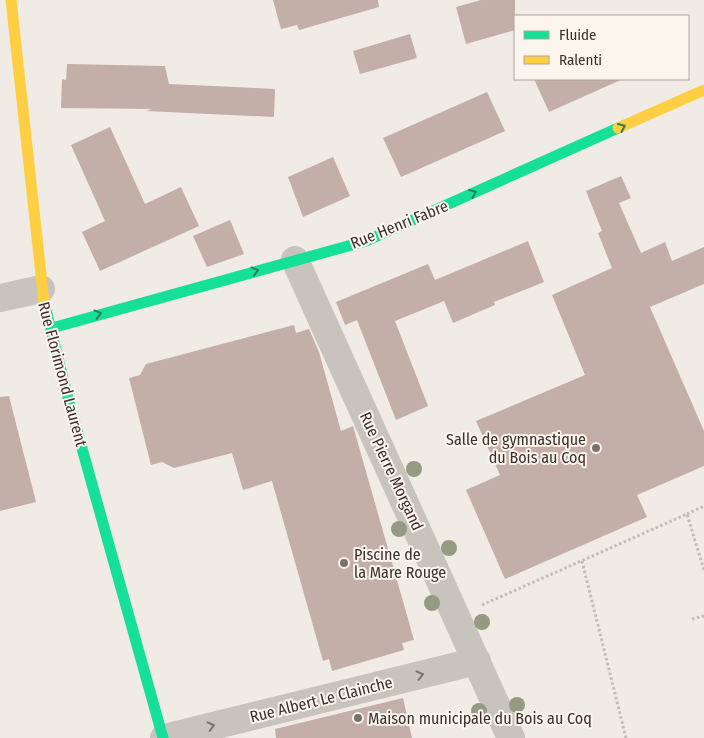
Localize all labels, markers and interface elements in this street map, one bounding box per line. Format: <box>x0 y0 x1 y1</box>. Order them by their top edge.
legend <box>514 15 689 80</box>
text: Fluide <box>559 26 596 44</box>
text: Ralenti <box>559 51 602 69</box>
one-way arrow <box>617 122 626 133</box>
one-way arrow <box>468 188 477 199</box>
street label: Rue Henri Fabre <box>348 196 451 253</box>
one-way arrow <box>251 266 259 277</box>
street label: Rue Florimond Laurent <box>34 300 91 449</box>
one-way arrow <box>94 310 102 320</box>
street label: Rue Pierre Morgand <box>356 409 427 534</box>
place label: Salle de gymnastique du Bois au Coq <box>446 430 586 467</box>
marker: Salle de gymnastique du Bois au Coq <box>590 442 602 454</box>
place label: Piscine de la Mare Rouge <box>354 545 446 582</box>
marker: Piscine de la Mare Rouge <box>338 557 350 569</box>
one-way arrow <box>415 670 424 681</box>
street label: Rue Albert Le Clainche <box>248 673 395 726</box>
place label: Maison municipale du Bois au Coq <box>368 709 592 728</box>
marker: Maison municipale du Bois au Coq <box>352 712 364 724</box>
one-way arrow <box>207 721 216 732</box>

